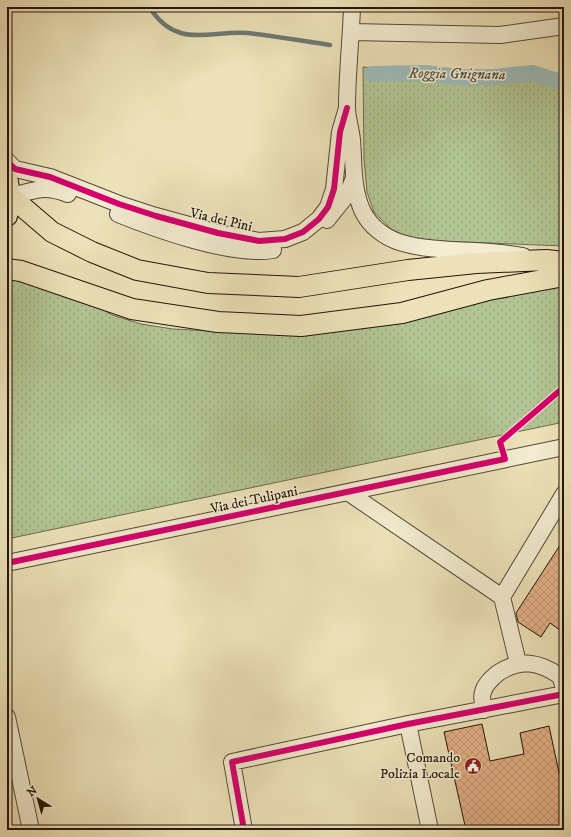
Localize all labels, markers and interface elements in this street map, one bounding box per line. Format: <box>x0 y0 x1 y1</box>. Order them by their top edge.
water label: Roggia Gnignana <box>407 64 506 84</box>
street label: Via dei Pini <box>187 204 254 236</box>
street label: Via dei Tulipani <box>208 482 300 518</box>
place label: Comando Polizia Locale <box>380 749 460 783</box>
public building icon: Comando Polizia Locale <box>463 756 483 776</box>
north arrow <box>18 779 58 819</box>
text: N <box>25 784 40 800</box>

